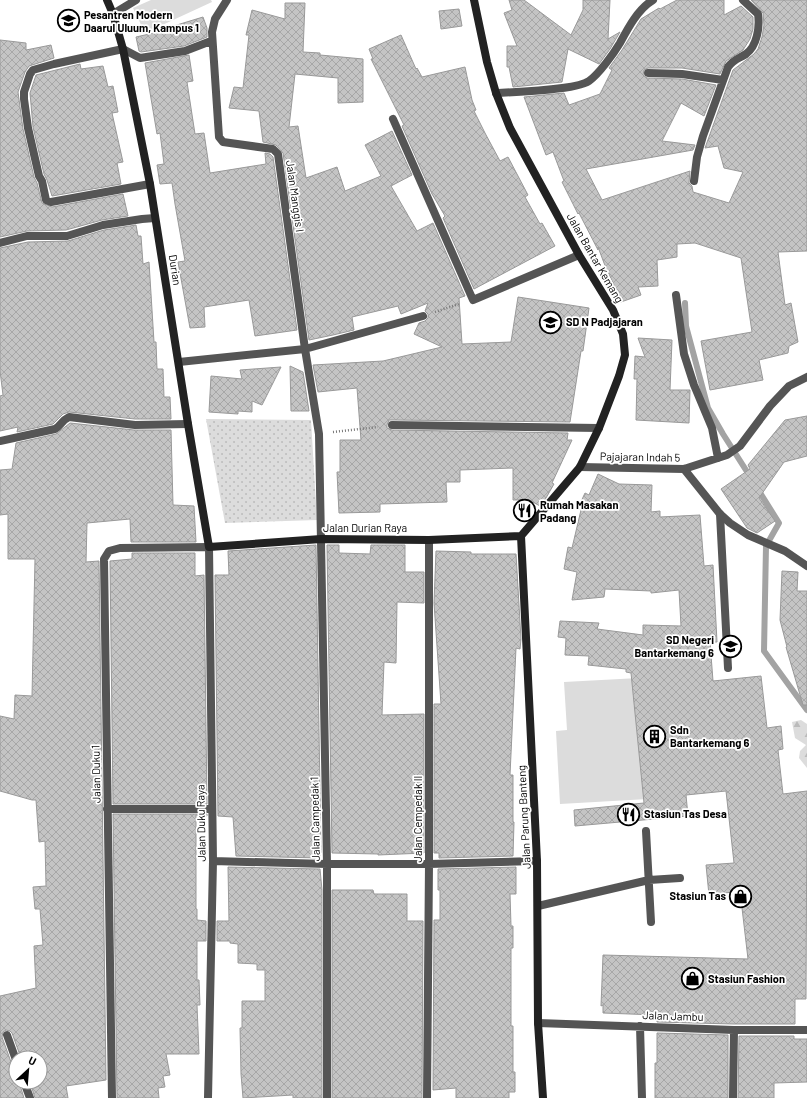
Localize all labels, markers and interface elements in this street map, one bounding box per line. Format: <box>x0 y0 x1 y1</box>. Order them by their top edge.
school or university icon: Pesantren Modern Daarul Uluum, Kampus 1 <box>56 8 82 34</box>
place label: Pesantren Modern Daarul Uluum, Kampus 1 <box>84 8 199 34</box>
street label: Jalan Manggis I <box>284 159 307 233</box>
street label: Jalan Bantar Kemang <box>564 211 626 305</box>
street label: Durian <box>167 254 184 286</box>
school or university icon: SD N Padjajaran <box>538 309 564 335</box>
place label: SD N Padjajaran <box>566 315 643 328</box>
street label: Pajajaran Indah 5 <box>600 449 681 464</box>
restaurant icon: Rumah Masakan Padang <box>512 498 538 524</box>
place label: Rumah Masakan Padang <box>540 498 618 524</box>
street label: Jalan Durian Raya <box>323 521 407 534</box>
place label: SD Negeri Bantarkemang 6 <box>635 633 714 659</box>
school or university icon: SD Negeri Bantarkemang 6 <box>717 633 743 659</box>
building icon: Sdn Bantarkemang 6 <box>642 723 668 749</box>
place label: Sdn Bantarkemang 6 <box>670 723 750 749</box>
street label: Jalan Duku 1 <box>88 745 103 803</box>
street label: Jalan Parung Banteng <box>514 765 533 869</box>
street label: Jalan Cempedak II <box>411 776 424 862</box>
street label: Jalan Campedak 1 <box>307 777 322 861</box>
street label: Jalan Duku Raya <box>193 784 208 862</box>
restaurant icon: Stasiun Tas Desa <box>615 801 641 827</box>
place label: Stasiun Tas Desa <box>644 807 727 820</box>
shop icon: Stasiun Tas <box>728 883 754 909</box>
place label: Stasiun Tas <box>670 889 726 902</box>
shop icon: Stasiun Fashion <box>680 966 706 992</box>
place label: Stasiun Fashion <box>708 972 785 985</box>
street label: Jalan Jambu <box>642 1008 704 1023</box>
north arrow <box>8 1050 48 1090</box>
text: U <box>27 1053 39 1068</box>

